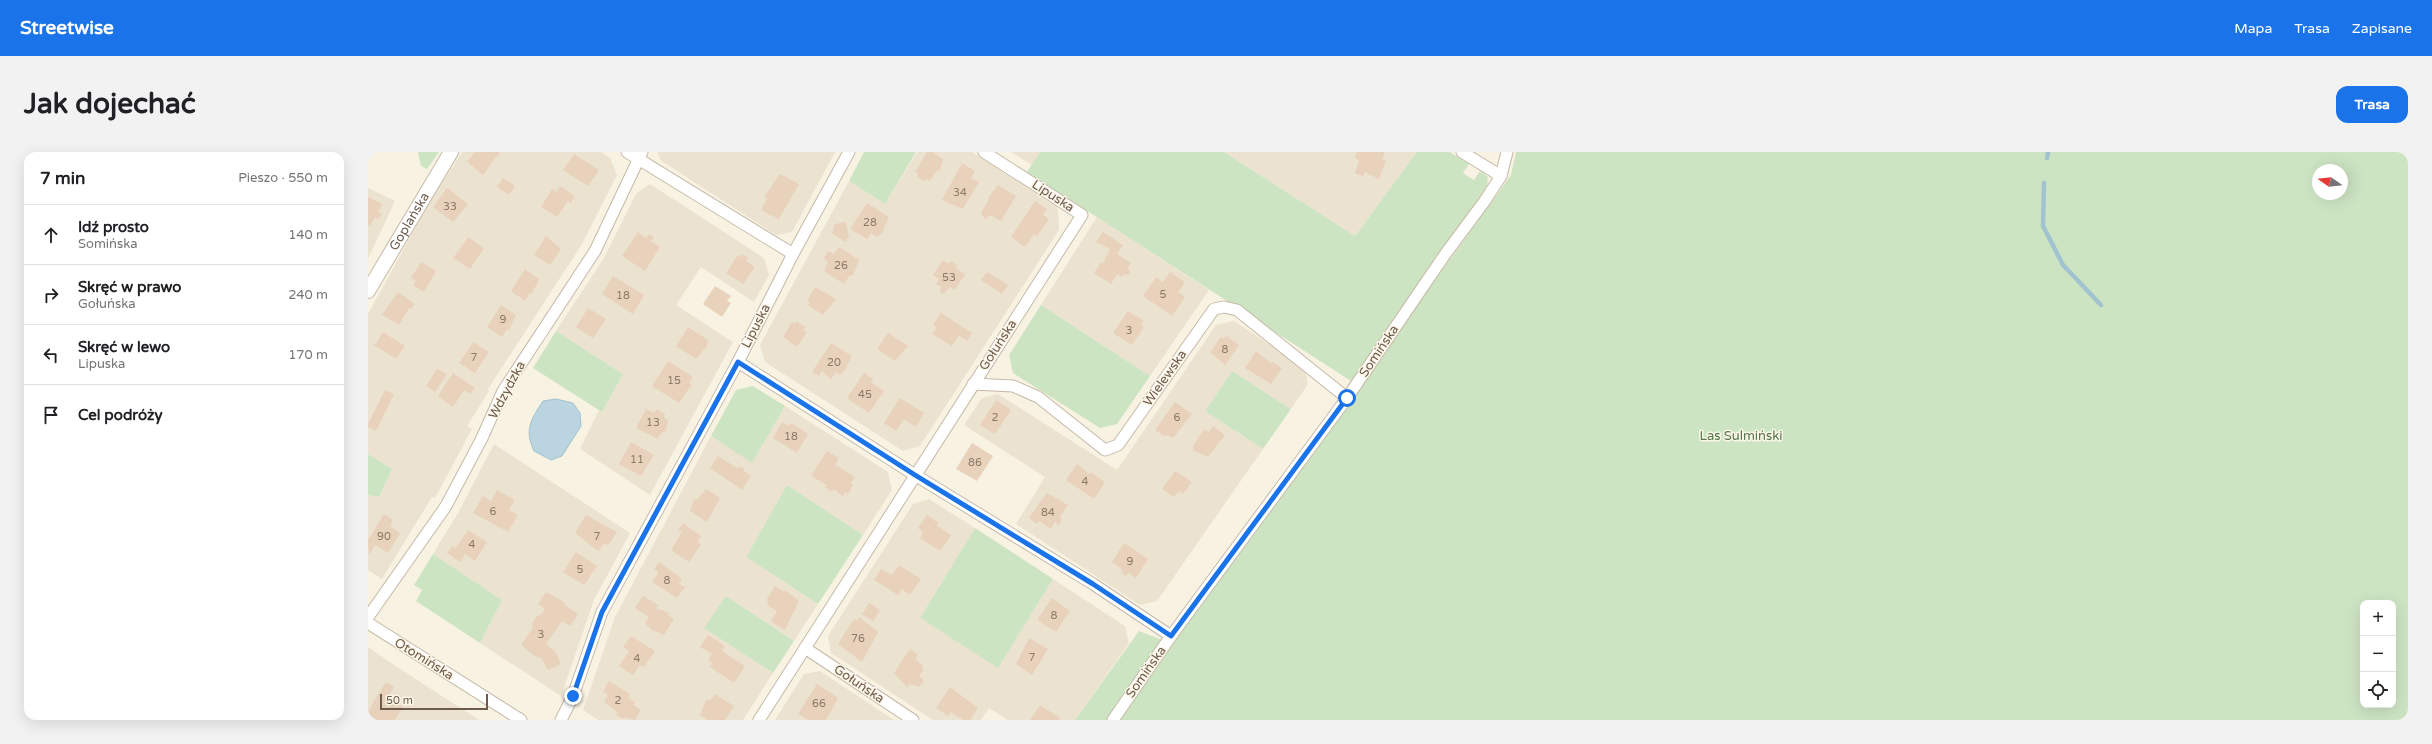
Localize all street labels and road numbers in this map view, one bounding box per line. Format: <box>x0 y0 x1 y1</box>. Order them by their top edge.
street label: Lipuska <box>1029 176 1077 216</box>
street label: Goplańska <box>386 189 433 253</box>
street label: Lipuska <box>738 301 774 351</box>
street label: Gołuńska <box>976 317 1020 373</box>
street label: Somińska <box>1356 322 1402 380</box>
street label: Wielewska <box>1140 347 1190 409</box>
street label: Wdzydzka <box>485 358 529 422</box>
street label: Otomińska <box>391 634 457 684</box>
street label: Somińska <box>1122 643 1170 701</box>
street label: Gołuńska <box>831 661 887 707</box>

